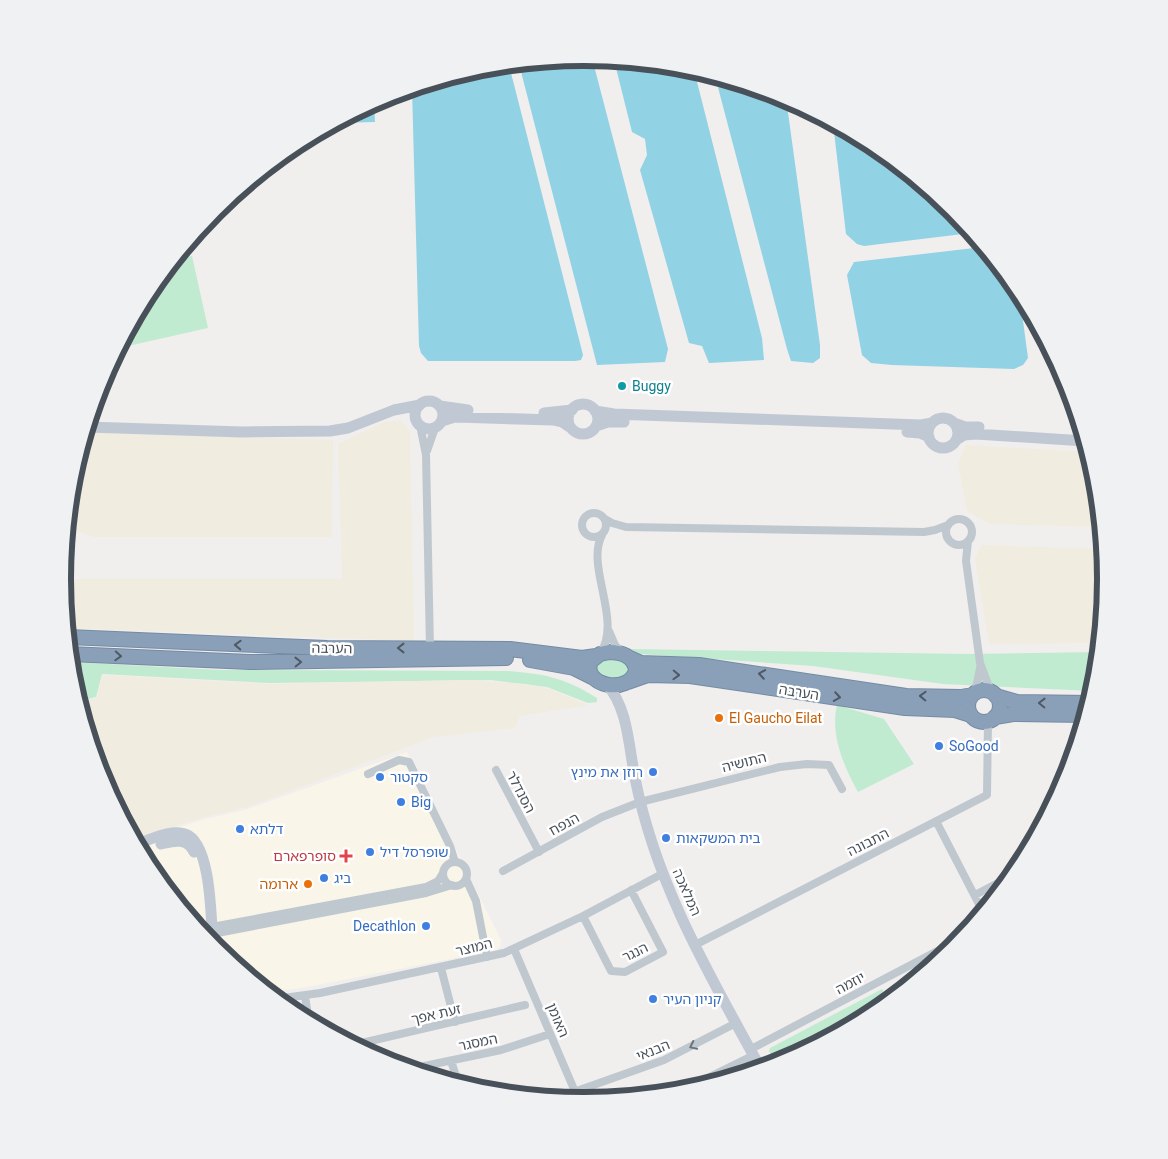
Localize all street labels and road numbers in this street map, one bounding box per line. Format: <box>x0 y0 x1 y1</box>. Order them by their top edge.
street label: הערבה <box>312 640 352 656</box>
street label: הערבה <box>778 681 820 703</box>
street label: התושיה <box>720 749 768 775</box>
street label: הסנדלר <box>503 768 539 816</box>
street label: הנפח <box>546 809 582 839</box>
street label: התבונה <box>844 825 892 859</box>
street label: המלאכה <box>670 866 704 918</box>
street label: המוצר <box>454 935 494 959</box>
street label: הנגר <box>620 939 650 965</box>
street label: יוזמה <box>833 969 867 997</box>
street label: זעת אפך <box>410 1000 463 1027</box>
street label: האומן <box>544 1000 572 1040</box>
street label: המסגר <box>457 1030 499 1054</box>
street label: הבנאי <box>634 1036 672 1064</box>

